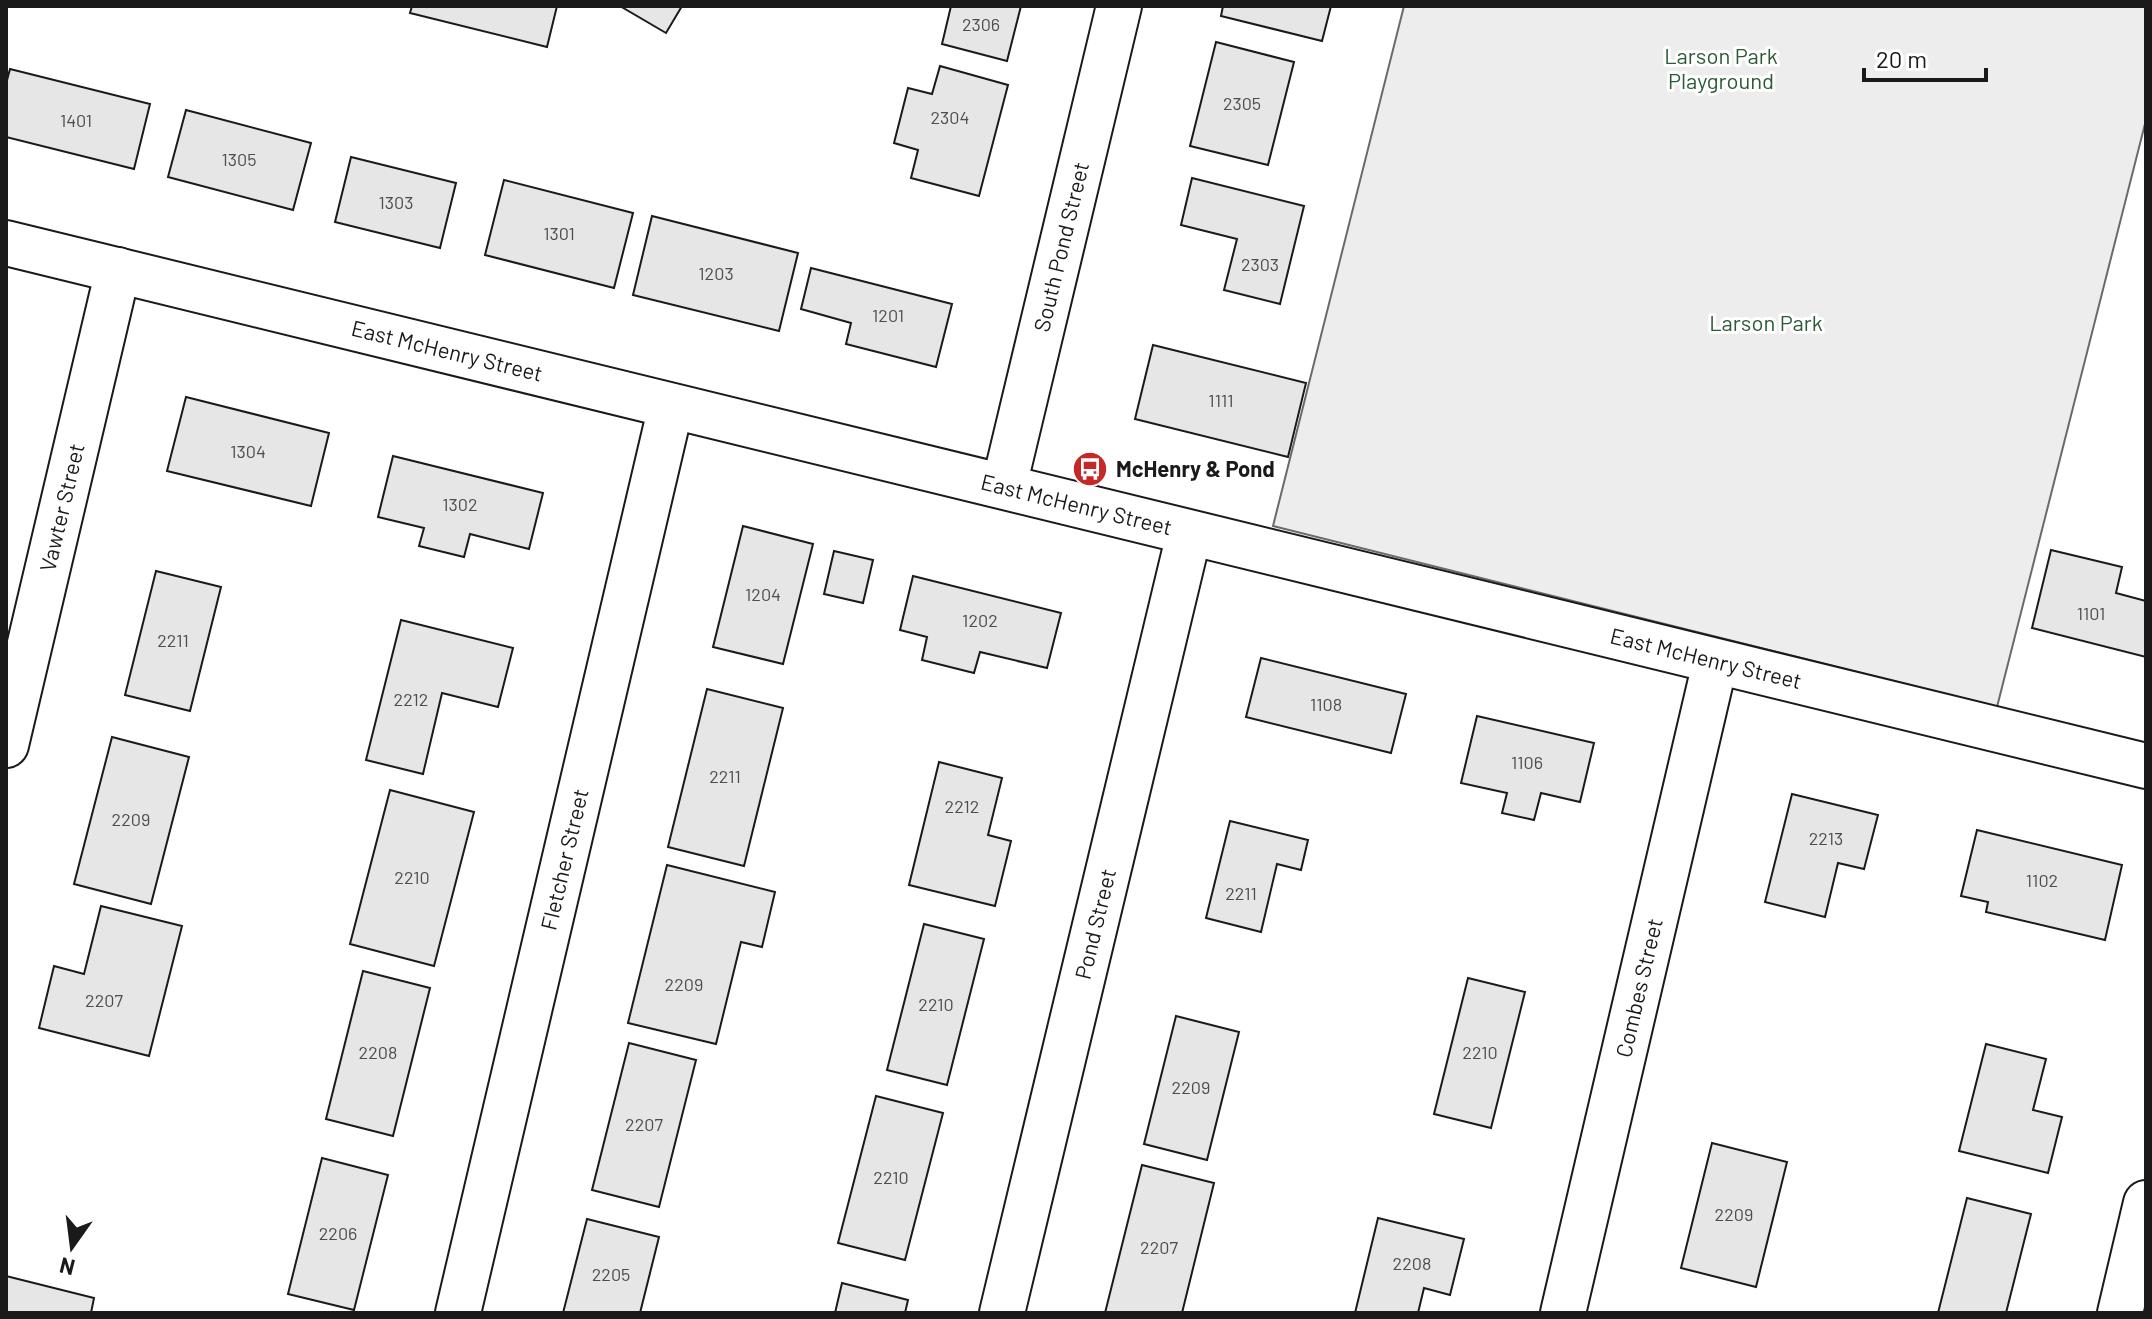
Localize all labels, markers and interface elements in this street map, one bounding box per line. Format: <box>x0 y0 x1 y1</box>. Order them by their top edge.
house number: 2306 <box>962 13 1000 35</box>
scale bar <box>1864 32 1986 82</box>
park label: Larson Park Playground <box>1664 42 1778 93</box>
text: 20 m <box>1876 44 1927 73</box>
house number: 2305 <box>1223 92 1261 114</box>
house number: 2304 <box>931 106 969 128</box>
house number: 1401 <box>60 109 92 131</box>
house number: 1305 <box>222 148 257 170</box>
street label: South Pond Street <box>1027 159 1093 334</box>
house number: 1303 <box>378 191 414 213</box>
house number: 1301 <box>543 222 575 244</box>
house number: 2303 <box>1241 253 1279 275</box>
house number: 1203 <box>698 262 734 284</box>
house number: 1201 <box>872 304 904 326</box>
park label: Larson Park <box>1709 309 1823 335</box>
street label: East McHenry Street <box>349 314 546 386</box>
house number: 1111 <box>1208 389 1234 411</box>
house number: 1304 <box>230 440 266 462</box>
street label: Vawter Street <box>33 441 89 574</box>
bus stop icon: McHenry & Pond <box>1071 450 1109 488</box>
place label: McHenry & Pond <box>1116 455 1275 481</box>
street label: East McHenry Street <box>978 468 1175 540</box>
house number: 1302 <box>442 493 478 515</box>
house number: 1204 <box>745 583 781 605</box>
house number: 1101 <box>2077 602 2105 624</box>
house number: 1202 <box>962 609 998 631</box>
street label: East McHenry Street <box>1608 622 1804 693</box>
house number: 2211 <box>157 629 189 651</box>
house number: 2212 <box>394 688 429 710</box>
house number: 1108 <box>1310 693 1342 715</box>
house number: 1106 <box>1511 751 1543 773</box>
house number: 2211 <box>709 765 741 787</box>
street label: Fletcher Street <box>534 786 593 932</box>
house number: 2212 <box>945 795 980 817</box>
house number: 2209 <box>112 808 150 830</box>
house number: 2213 <box>1809 827 1843 849</box>
house number: 2210 <box>394 866 430 888</box>
street label: Pond Street <box>1069 866 1120 982</box>
house number: 1102 <box>2026 869 2058 891</box>
house number: 2211 <box>1225 882 1257 904</box>
street label: Combes Street <box>1609 915 1667 1060</box>
house number: 2209 <box>665 973 703 995</box>
house number: 2207 <box>85 989 123 1011</box>
house number: 2210 <box>918 993 954 1015</box>
house number: 2208 <box>359 1041 397 1063</box>
house number: 2210 <box>1462 1041 1498 1063</box>
house number: 2209 <box>1172 1076 1210 1098</box>
house number: 2207 <box>625 1113 663 1135</box>
house number: 2210 <box>873 1166 909 1188</box>
house number: 2209 <box>1715 1203 1753 1225</box>
north arrow <box>32 1207 112 1287</box>
house number: 2206 <box>319 1222 357 1244</box>
house number: 2207 <box>1140 1236 1178 1258</box>
house number: 2208 <box>1393 1252 1431 1274</box>
text: N <box>57 1253 77 1282</box>
house number: 2205 <box>592 1263 630 1285</box>

